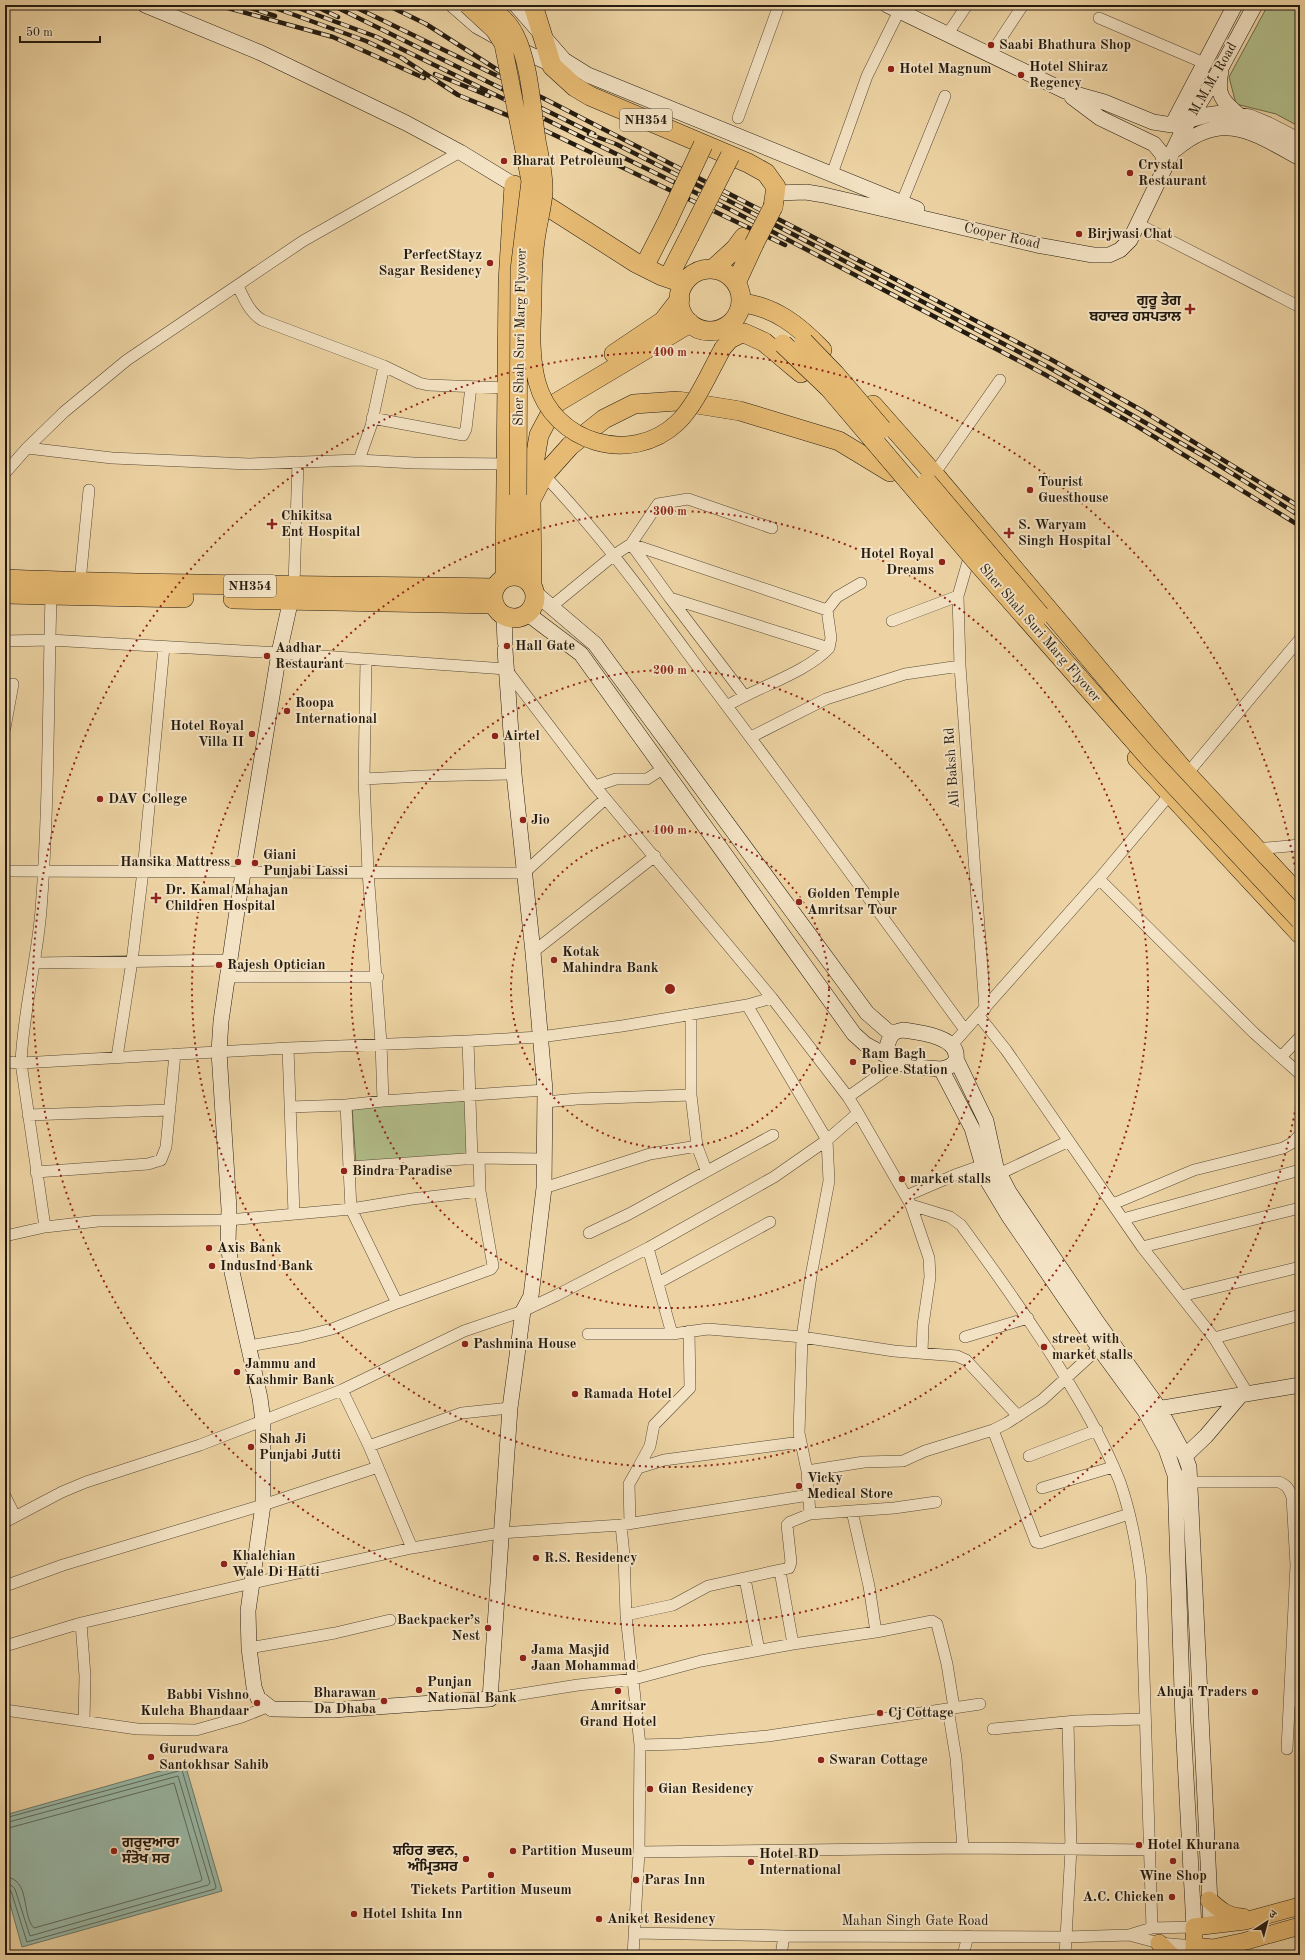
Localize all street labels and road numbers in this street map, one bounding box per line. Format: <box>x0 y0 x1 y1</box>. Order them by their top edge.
street label: M.M.M. Road <box>1186 40 1240 118</box>
road number: NH354 <box>620 109 672 131</box>
street label: Cooper Road <box>963 220 1041 252</box>
street label: Sher Shah Suri Marg Flyover <box>511 248 529 426</box>
street label: Sher Shah Suri Marg Flyover <box>976 561 1104 705</box>
road number: NH354 <box>224 575 276 597</box>
street label: Ali Baksh Rd <box>942 727 962 809</box>
street label: Mahan Singh Gate Road <box>841 1914 989 1928</box>

